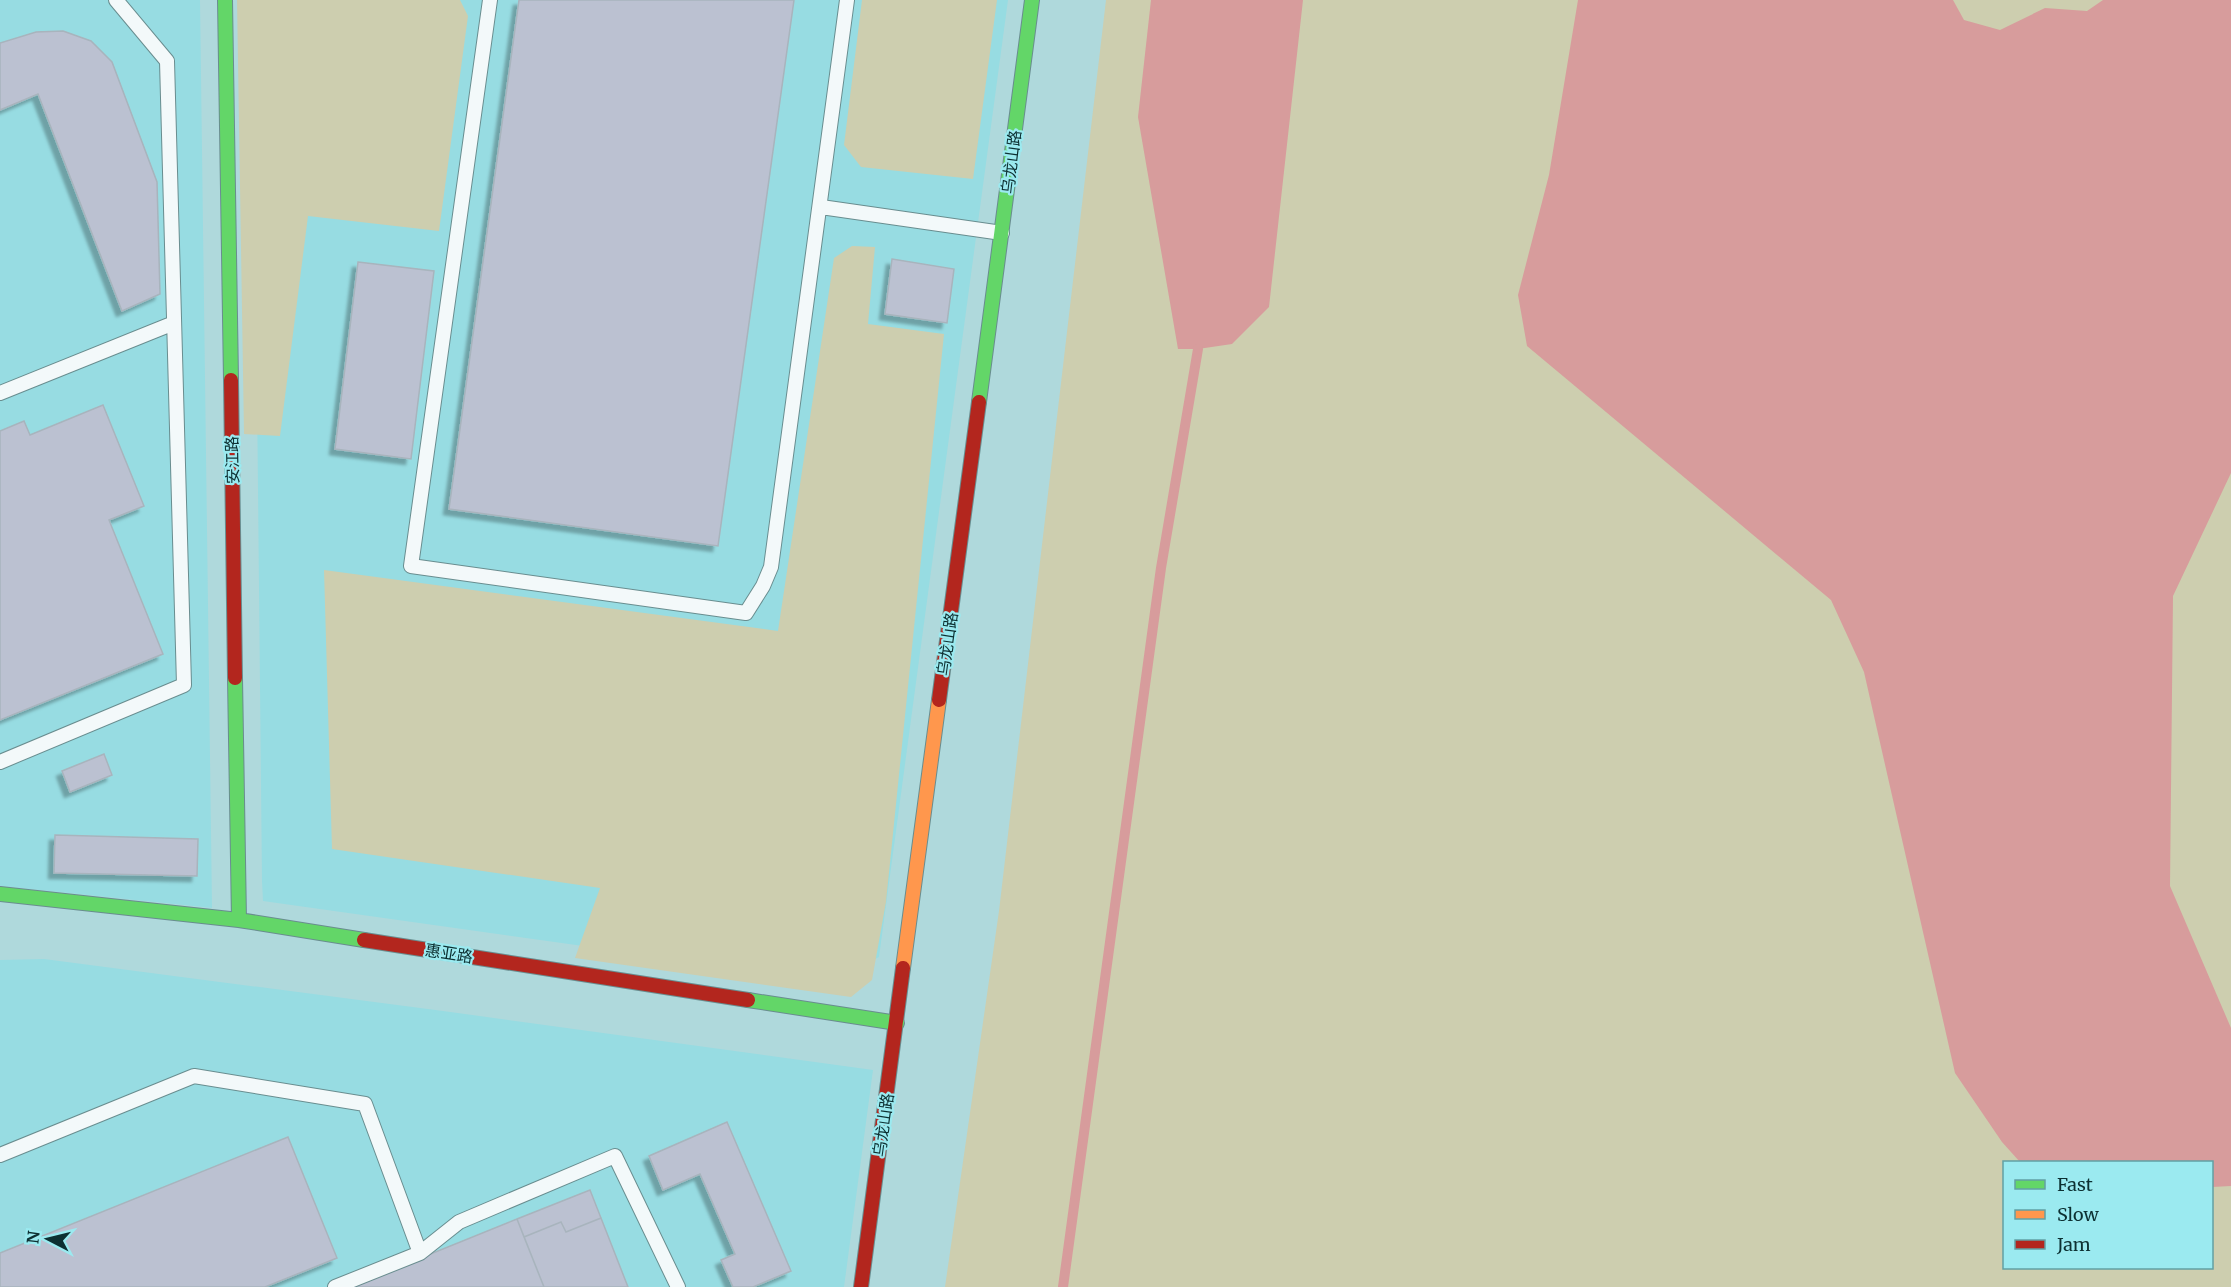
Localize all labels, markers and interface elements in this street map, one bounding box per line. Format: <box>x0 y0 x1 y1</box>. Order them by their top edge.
street label: 乌龙山路 <box>997 129 1025 195</box>
street label: 安江路 <box>222 436 242 484</box>
street label: 乌龙山路 <box>933 611 961 677</box>
street label: 惠亚路 <box>424 939 474 967</box>
street label: 乌龙山路 <box>869 1092 897 1158</box>
legend <box>2003 1161 2213 1269</box>
text: Fast <box>2057 1173 2093 1196</box>
text: Slow <box>2057 1203 2100 1226</box>
north arrow <box>18 1209 78 1269</box>
text: N <box>22 1229 44 1245</box>
text: Jam <box>2056 1233 2091 1256</box>

